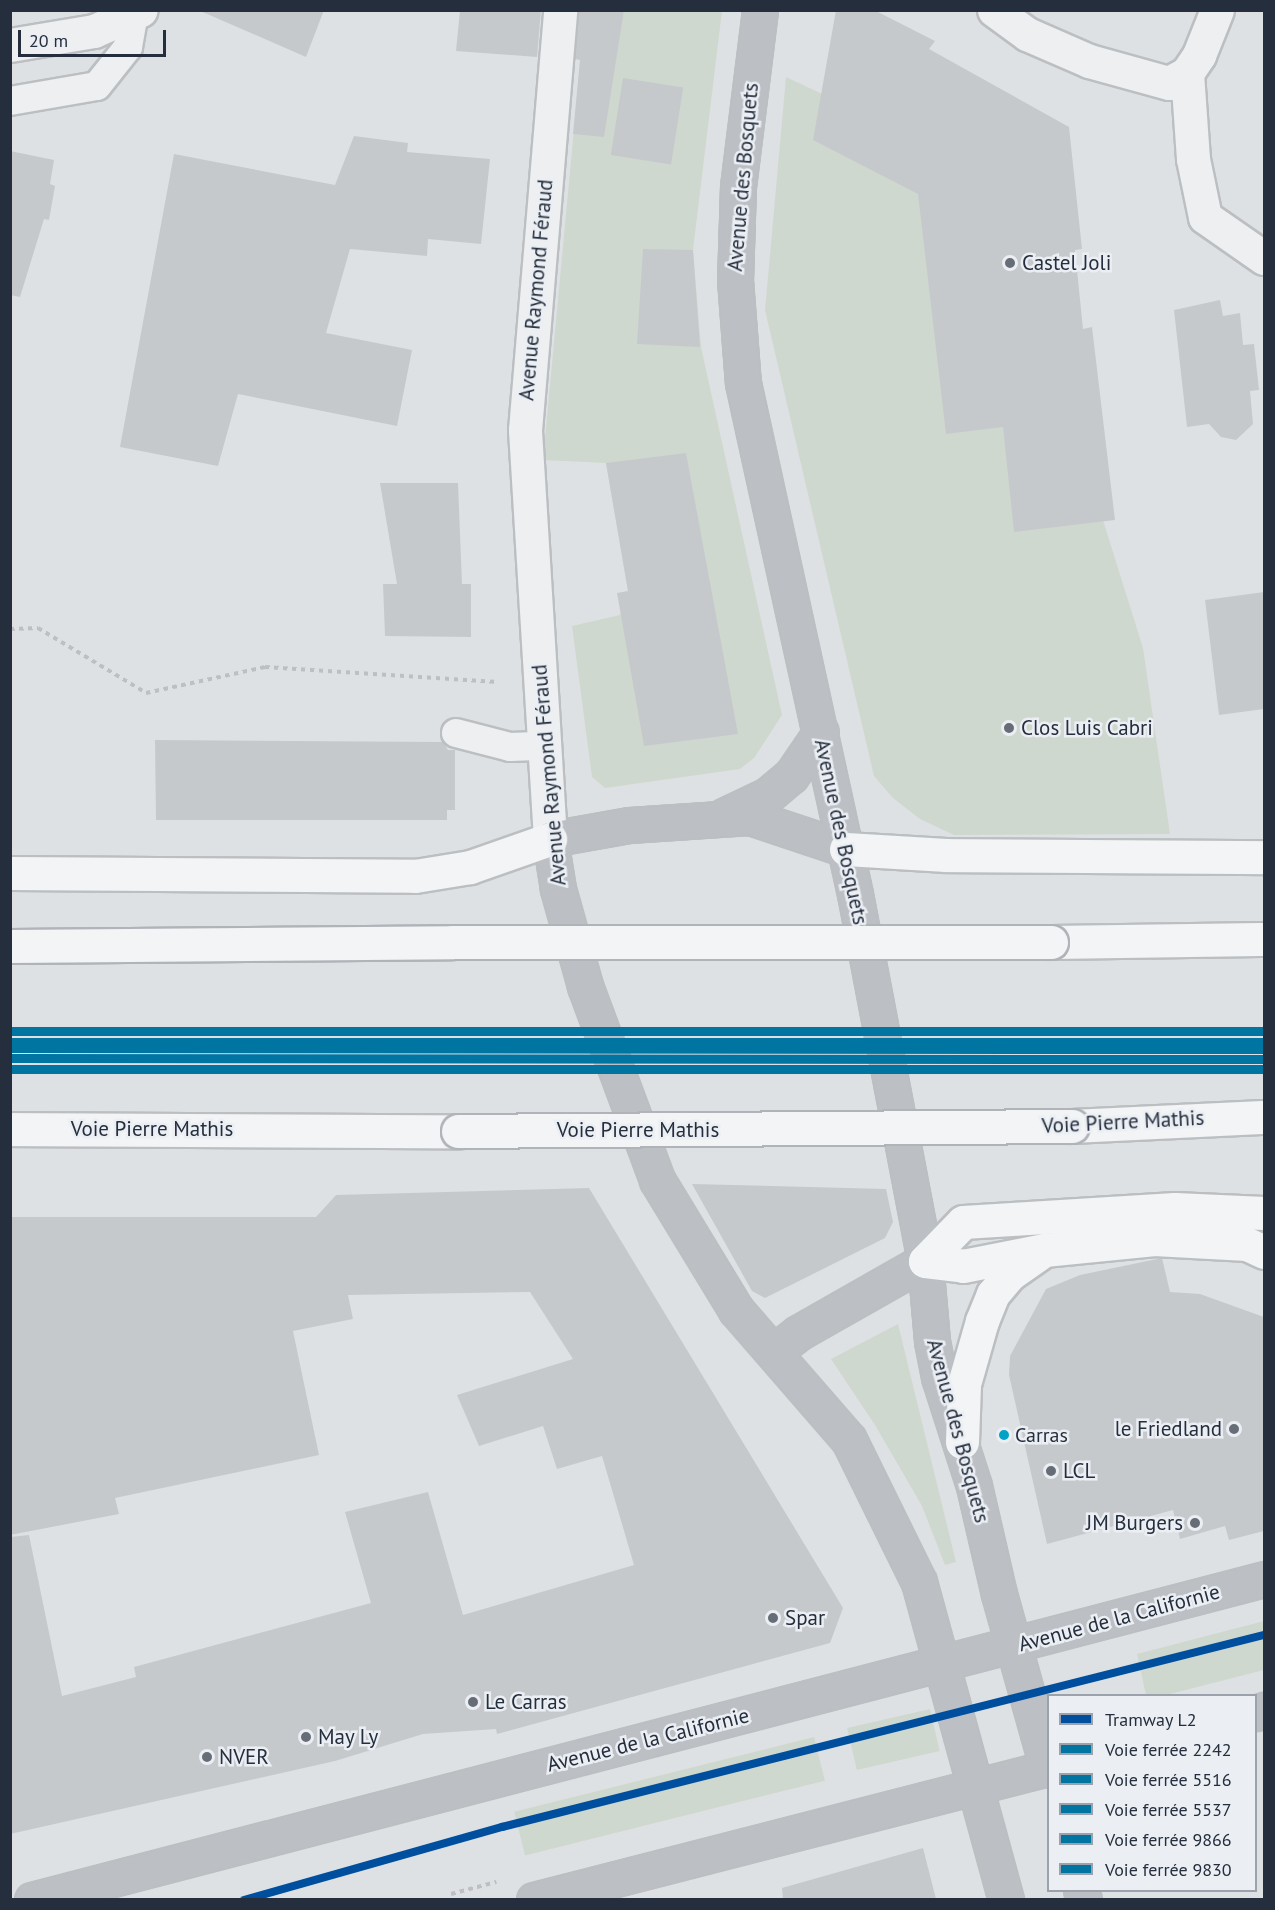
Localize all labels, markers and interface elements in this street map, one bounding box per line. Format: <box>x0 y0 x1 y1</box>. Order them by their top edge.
scale bar <box>21 18 170 56</box>
text: 20 m <box>29 29 68 52</box>
street label: Avenue des Bosquets <box>722 82 764 272</box>
street label: Avenue Raymond Féraud <box>514 178 558 402</box>
place label: Castel Joli <box>1022 250 1111 276</box>
marker: Castel Joli <box>1003 256 1017 270</box>
street label: Avenue Raymond Féraud <box>527 663 571 887</box>
place label: Clos Luis Cabri <box>1021 715 1153 741</box>
marker: Clos Luis Cabri <box>1002 721 1016 735</box>
street label: Avenue des Bosquets <box>809 737 873 927</box>
street label: Voie Pierre Mathis <box>1041 1105 1205 1139</box>
street label: Voie Pierre Mathis <box>71 1116 233 1142</box>
street label: Voie Pierre Mathis <box>557 1117 719 1143</box>
street label: Avenue des Bosquets <box>921 1336 995 1526</box>
place label: le Friedland <box>1115 1416 1222 1442</box>
marker: le Friedland <box>1227 1422 1241 1436</box>
place label: Carras <box>1015 1423 1068 1447</box>
marker: Carras <box>998 1429 1010 1441</box>
place label: LCL <box>1063 1458 1095 1484</box>
marker: LCL <box>1044 1464 1058 1478</box>
place label: JM Burgers <box>1086 1510 1183 1536</box>
marker: JM Burgers <box>1188 1516 1202 1530</box>
street label: Avenue de la Californie <box>1016 1579 1222 1657</box>
place label: Spar <box>785 1605 825 1631</box>
marker: Spar <box>766 1611 780 1625</box>
place label: Le Carras <box>485 1689 566 1715</box>
legend <box>1047 1694 1257 1892</box>
marker: Le Carras <box>466 1695 480 1709</box>
street label: Avenue de la Californie <box>544 1703 752 1777</box>
text: Tramway L2 <box>1105 1708 1197 1731</box>
place label: May Ly <box>318 1724 379 1750</box>
marker: May Ly <box>299 1730 313 1744</box>
text: Voie ferrée 2242 <box>1105 1738 1232 1761</box>
place label: NVER <box>219 1744 269 1770</box>
marker: NVER <box>200 1750 214 1764</box>
text: Voie ferrée 5516 <box>1105 1768 1232 1791</box>
text: Voie ferrée 5537 <box>1105 1798 1232 1821</box>
text: Voie ferrée 9866 <box>1105 1828 1232 1851</box>
text: Voie ferrée 9830 <box>1105 1858 1232 1881</box>

